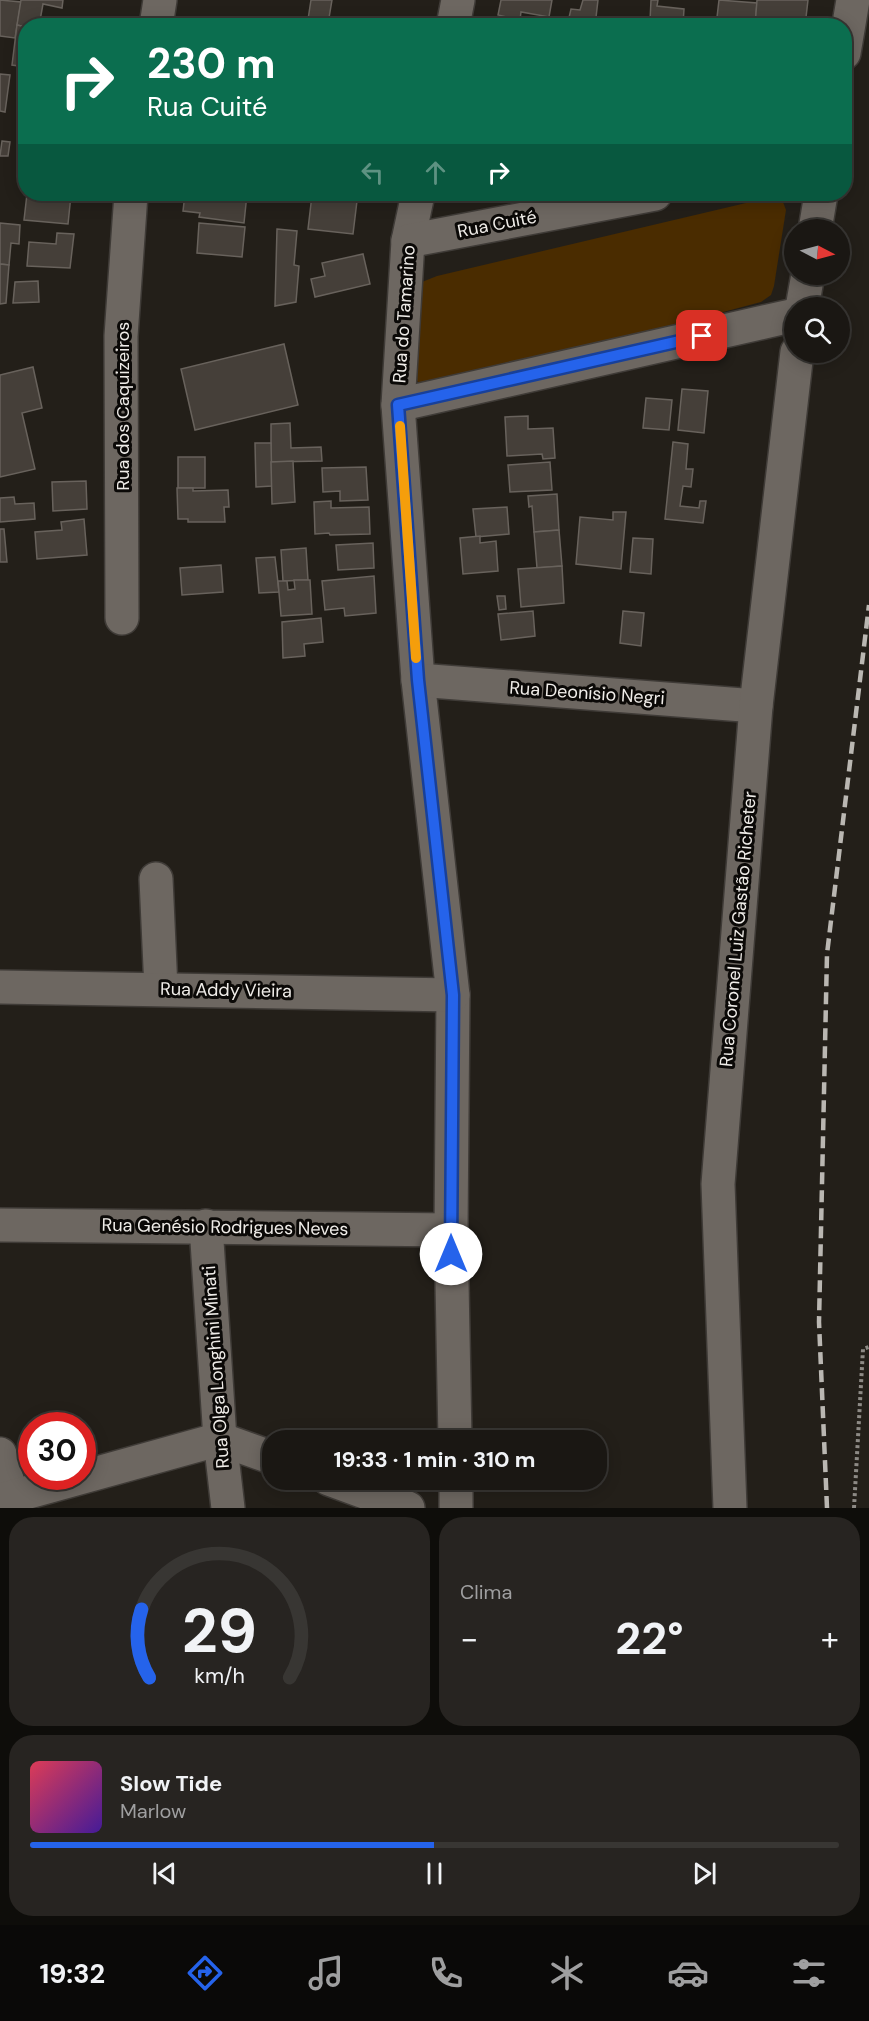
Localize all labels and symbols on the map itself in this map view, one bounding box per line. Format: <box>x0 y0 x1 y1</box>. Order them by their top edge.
street label: Rua Cuité <box>455 205 539 243</box>
north arrow <box>784 219 850 285</box>
street label: Rua do Tamarino <box>387 244 421 384</box>
pin <box>676 310 727 361</box>
street label: Rua dos Caquizeiros <box>111 322 135 490</box>
street label: Rua Deonísio Negri <box>509 676 665 710</box>
street label: Rua Coronel Luiz Gastão Richeter <box>714 790 762 1068</box>
street label: Rua Addy Vieira <box>160 977 292 1003</box>
street label: Rua Genésio Rodrigues Neves <box>101 1213 349 1241</box>
position arrow <box>419 1222 483 1286</box>
street label: Rua Olga Longhini Minati <box>197 1265 235 1469</box>
speed limit sign: 30 <box>18 1412 96 1490</box>

